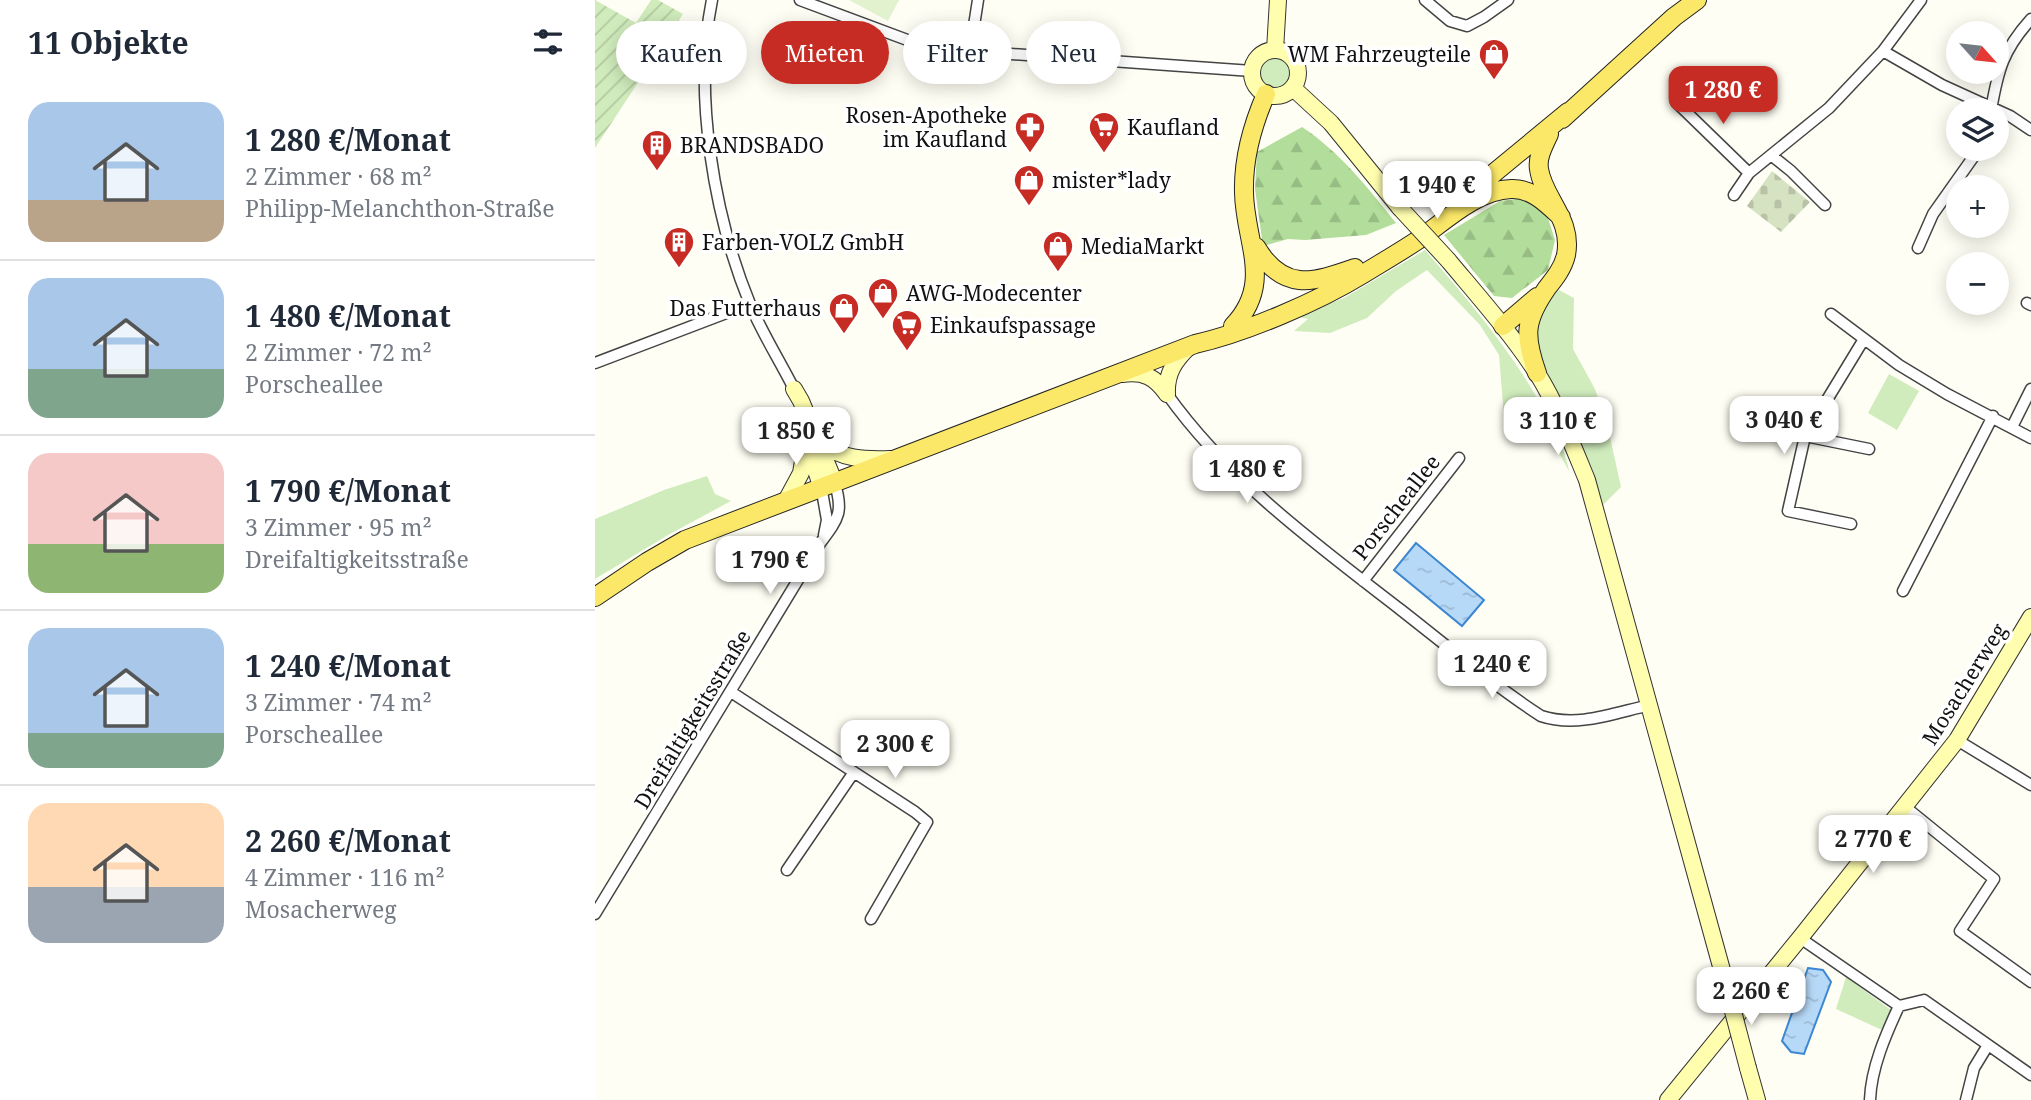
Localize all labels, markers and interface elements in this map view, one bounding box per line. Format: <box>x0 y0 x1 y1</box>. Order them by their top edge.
chip: Kaufen <box>616 21 747 84</box>
chip: Mieten <box>761 21 889 84</box>
chip: Filter <box>903 21 1012 84</box>
chip: Neu <box>1026 21 1121 84</box>
north arrow <box>1946 21 2009 84</box>
map controls <box>1946 21 2009 315</box>
text: 11 Objekte <box>28 22 189 63</box>
icon: filters <box>529 23 567 61</box>
shop icon: WM Fahrzeugteile <box>1477 37 1511 81</box>
place label: WM Fahrzeugteile <box>1288 40 1471 68</box>
pin: 1 280 € <box>1658 66 1788 126</box>
text: 1 280 € <box>1685 73 1761 105</box>
button: layers <box>1946 98 2009 161</box>
place label: Rosen-Apotheke im Kaufland <box>845 101 1007 153</box>
pharmacy icon: Rosen-Apotheke im Kaufland <box>1013 110 1047 154</box>
supermarket icon: Kaufland <box>1087 110 1121 154</box>
place label: Kaufland <box>1127 113 1219 141</box>
text: 1 280 €/Monat <box>245 119 451 160</box>
building icon: BRANDSBADO <box>640 128 674 172</box>
icon: home <box>84 130 168 214</box>
place label: BRANDSBADO <box>680 131 824 159</box>
text: 2 Zimmer · 68 m² <box>245 160 432 192</box>
pin: 1 940 € <box>1372 162 1502 221</box>
shop icon: mister*lady <box>1012 163 1046 207</box>
place label: mister*lady <box>1052 166 1171 194</box>
text: 1 940 € <box>1399 168 1475 200</box>
button: + <box>1946 175 2009 238</box>
text: Philipp-Melanchthon-Straße <box>245 192 555 224</box>
building icon: Farben-VOLZ GmbH <box>662 225 696 269</box>
place label: Farben-VOLZ GmbH <box>702 228 904 256</box>
shop icon: MediaMarkt <box>1041 229 1075 273</box>
place label: MediaMarkt <box>1081 232 1204 260</box>
button: − <box>1946 252 2009 315</box>
shop icon: AWG-Modecenter <box>866 276 900 320</box>
place label: AWG-Modecenter <box>906 279 1082 307</box>
shop icon: Das Futterhaus <box>827 291 861 335</box>
place label: Das Futterhaus <box>669 294 821 322</box>
text: 1 480 €/Monat <box>245 295 451 336</box>
icon: home <box>84 306 168 390</box>
supermarket icon: Einkaufspassage <box>890 308 924 352</box>
place label: Einkaufspassage <box>930 311 1096 339</box>
text: 2 Zimmer · 72 m² <box>245 336 432 368</box>
text: Porscheallee <box>245 368 383 400</box>
pin: 3 040 € <box>1719 396 1849 456</box>
pin: 3 110 € <box>1493 398 1623 457</box>
text: 3 040 € <box>1746 403 1822 435</box>
text: 3 110 € <box>1520 404 1596 436</box>
pin: 1 850 € <box>731 407 861 467</box>
text: 1 850 € <box>758 414 834 446</box>
pin: 1 480 € <box>1182 446 1312 505</box>
street label: Porscheallee <box>1346 449 1446 565</box>
text: 1 480 € <box>1209 452 1285 484</box>
text: 1 790 €/Monat <box>245 470 451 511</box>
icon: home <box>84 481 168 565</box>
text: 3 Zimmer · 95 m² <box>245 511 432 543</box>
pin: 1 790 € <box>705 536 835 596</box>
text: Dreifaltigkeitsstraße <box>245 543 469 575</box>
text: 1 790 € <box>732 543 808 575</box>
street label: Mosacherweg <box>1915 617 2013 750</box>
street label: Dreifaltigkeitsstraße <box>627 624 757 814</box>
pin: 1 240 € <box>1427 640 1557 700</box>
text: 1 240 €/Monat <box>245 645 451 686</box>
text: 1 240 € <box>1454 647 1530 679</box>
icon: home <box>84 656 168 740</box>
text: 3 Zimmer · 74 m² <box>245 686 432 718</box>
text: Porscheallee <box>245 718 383 750</box>
pin: 2 300 € <box>830 720 960 780</box>
text: 2 300 € <box>857 727 933 759</box>
pin: 2 770 € <box>1808 816 1938 875</box>
text: 2 260 €/Monat <box>245 820 451 861</box>
text: 2 770 € <box>1835 822 1911 854</box>
icon: home <box>84 831 168 915</box>
text: 4 Zimmer · 116 m² <box>245 861 445 893</box>
text: Mosacherweg <box>245 893 397 925</box>
pin: 2 260 € <box>1686 968 1816 1027</box>
text: 2 260 € <box>1713 974 1789 1006</box>

